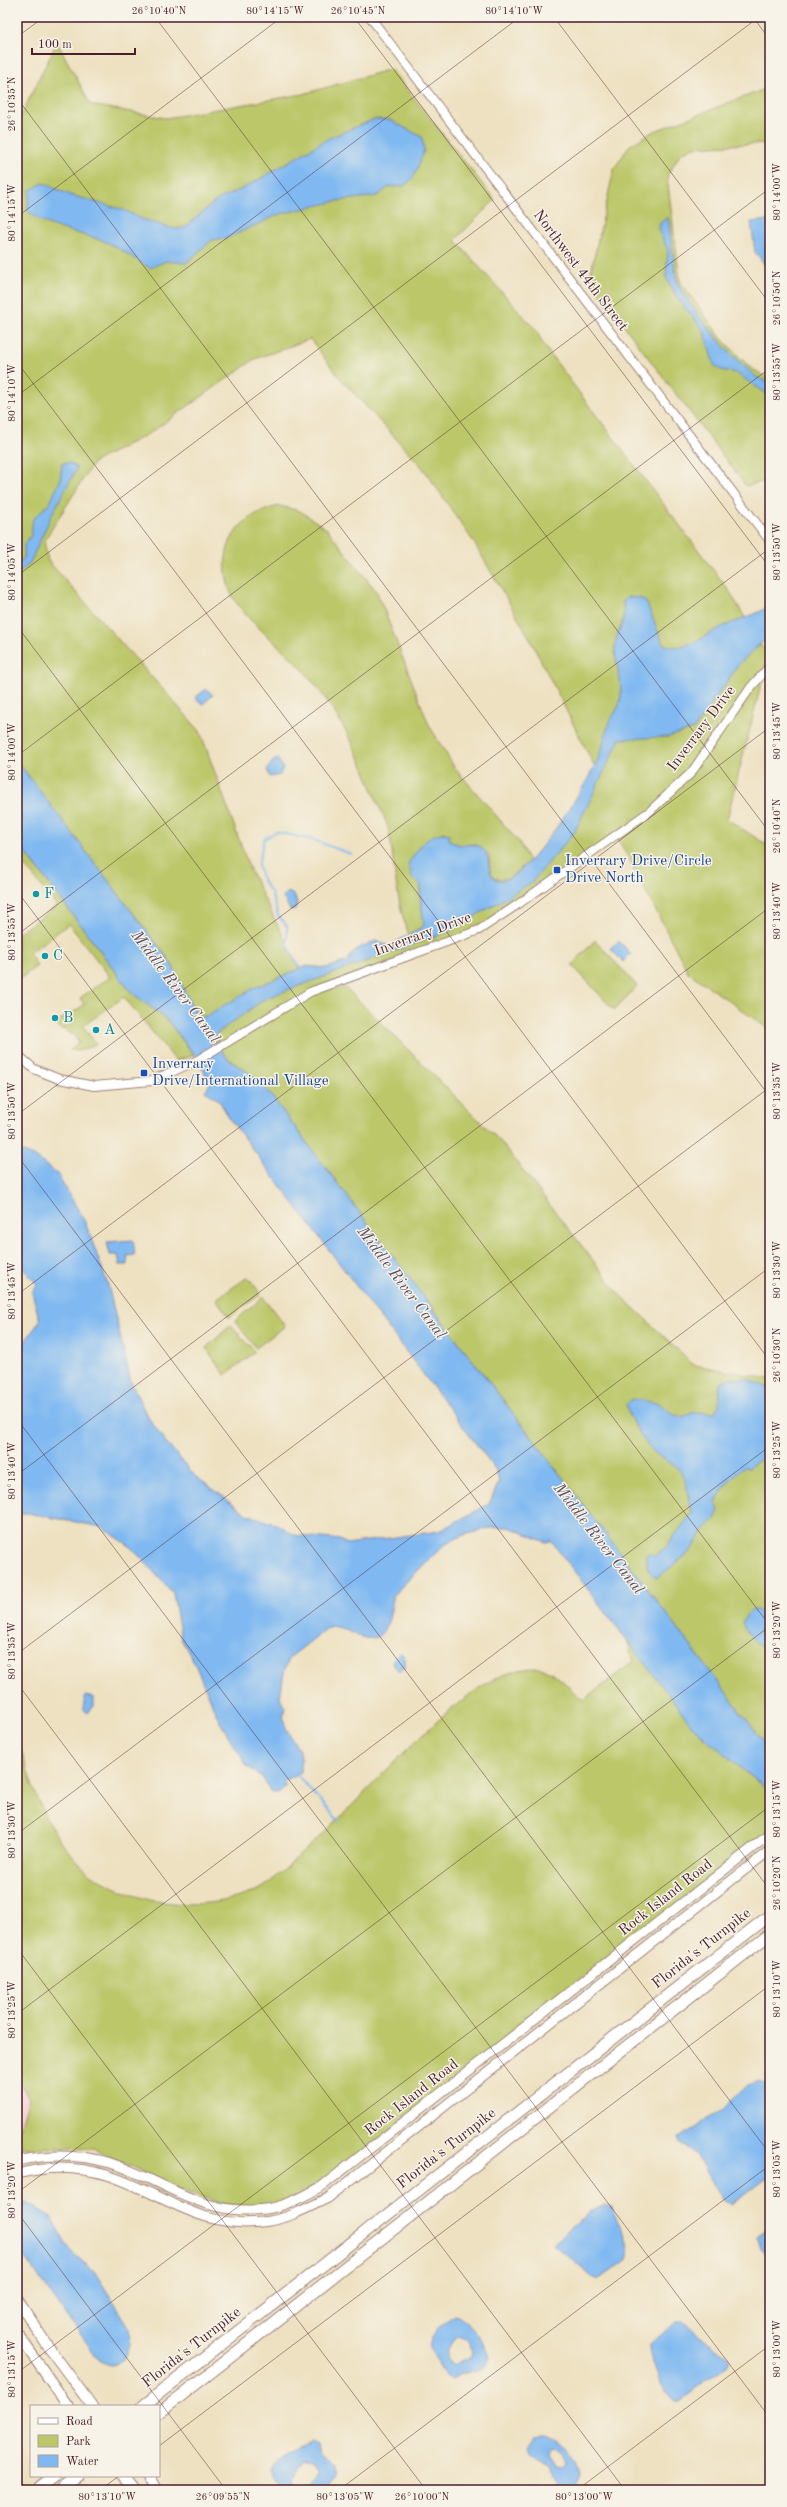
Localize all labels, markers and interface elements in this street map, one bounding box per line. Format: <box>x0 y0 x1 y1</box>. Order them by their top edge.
text: 26°10'40"N <box>132 6 187 16</box>
text: 80°14'15"W <box>246 6 304 16</box>
text: 26°10'45"N <box>331 6 386 16</box>
text: 80°14'10"W <box>485 6 543 16</box>
scale bar <box>32 30 135 56</box>
text: 100 m <box>38 39 72 51</box>
text: 26°10'35"N <box>7 76 17 131</box>
text: 80°14'00"W <box>772 163 782 221</box>
text: 80°14'15"W <box>7 184 17 242</box>
street label: Northwest 44th Street <box>530 208 630 334</box>
text: 26°10'50"N <box>772 270 782 325</box>
text: 80°13'55"W <box>772 343 782 401</box>
text: 80°14'10"W <box>7 364 17 422</box>
text: 80°13'50"W <box>772 523 782 581</box>
text: 80°14'05"W <box>7 543 17 601</box>
street label: Inverrary Drive <box>665 684 739 774</box>
text: 80°13'45"W <box>772 702 782 760</box>
text: 80°14'00"W <box>7 723 17 781</box>
text: 26°10'40"N <box>772 798 782 853</box>
place label: Inverrary Drive/Circle Drive North <box>565 854 712 886</box>
marker: Inverrary Drive/Circle Drive North <box>552 865 562 875</box>
text: 80°13'40"W <box>772 882 782 940</box>
place label: F <box>44 887 54 902</box>
marker: F <box>31 889 41 899</box>
text: 80°13'55"W <box>7 903 17 961</box>
street label: Inverrary Drive <box>372 910 474 960</box>
water label: Middle River Canal <box>127 927 223 1047</box>
place label: C <box>53 949 63 964</box>
marker: C <box>40 951 50 961</box>
place label: B <box>63 1011 73 1026</box>
marker: B <box>50 1013 60 1023</box>
place label: A <box>104 1023 116 1038</box>
marker: A <box>91 1025 101 1035</box>
place label: Inverrary Drive/International Village <box>152 1057 329 1089</box>
text: 80°13'35"W <box>772 1062 782 1120</box>
marker: Inverrary Drive/International Village <box>139 1068 149 1078</box>
text: 80°13'50"W <box>7 1082 17 1140</box>
water label: Middle River Canal <box>353 1223 449 1343</box>
text: 80°13'30"W <box>772 1241 782 1299</box>
text: 80°13'45"W <box>7 1262 17 1320</box>
text: 26°10'30"N <box>772 1327 782 1382</box>
text: 80°13'25"W <box>772 1421 782 1479</box>
text: 80°13'40"W <box>7 1442 17 1500</box>
water label: Middle River Canal <box>549 1480 646 1598</box>
text: 80°13'20"W <box>772 1601 782 1659</box>
text: 80°13'35"W <box>7 1622 17 1680</box>
text: 80°13'15"W <box>772 1780 782 1838</box>
text: 80°13'30"W <box>7 1801 17 1859</box>
text: 26°10'20"N <box>772 1855 782 1910</box>
street label: Rock Island Road <box>616 1857 716 1939</box>
street label: Florida's Turnpike <box>650 1906 754 1992</box>
text: 80°13'10"W <box>772 1960 782 2018</box>
text: 80°13'25"W <box>7 1981 17 2039</box>
street label: Rock Island Road <box>362 2057 462 2139</box>
street label: Florida's Turnpike <box>395 2106 499 2192</box>
text: 80°13'05"W <box>772 2140 782 2198</box>
text: 80°13'20"W <box>7 2161 17 2219</box>
street label: Florida's Turnpike <box>140 2305 244 2391</box>
text: 80°13'00"W <box>772 2320 782 2378</box>
text: 80°13'15"W <box>7 2340 17 2398</box>
legend <box>30 2405 160 2477</box>
text: Road <box>66 2416 93 2428</box>
text: Park <box>66 2436 91 2448</box>
text: Water <box>66 2456 99 2468</box>
text: 80°13'10"W <box>78 2492 136 2502</box>
text: 26°09'55"N <box>196 2492 251 2502</box>
text: 80°13'05"W <box>316 2492 374 2502</box>
text: 26°10'00"N <box>395 2492 450 2502</box>
text: 80°13'00"W <box>555 2492 613 2502</box>

